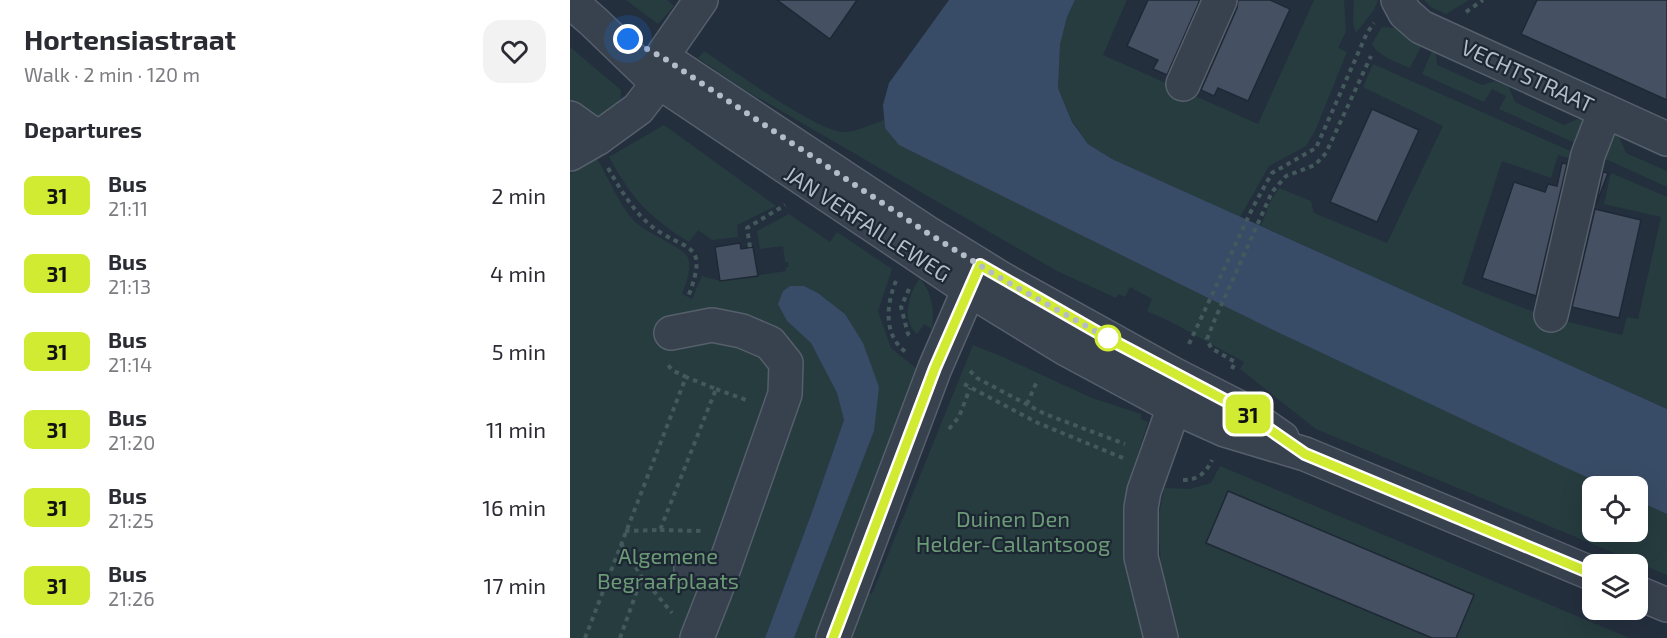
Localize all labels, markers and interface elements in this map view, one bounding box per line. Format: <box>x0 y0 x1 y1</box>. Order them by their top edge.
button: heart <box>483 20 546 83</box>
text: Hortensiastraat <box>24 22 236 56</box>
your location <box>613 24 643 54</box>
street label: VECHTSTRAAT <box>1458 33 1599 117</box>
text: Walk · 2 min · 120 m <box>24 62 200 86</box>
text: Departures <box>24 116 142 142</box>
street label: JAN VERFAILLEWEG <box>780 160 956 286</box>
text: Bus <box>108 170 147 196</box>
text: 2 min <box>491 182 546 208</box>
text: 31 <box>47 183 67 208</box>
text: 21:11 <box>108 196 148 220</box>
text: Bus <box>108 248 147 274</box>
text: 4 min <box>490 260 546 286</box>
text: 31 <box>47 261 67 286</box>
text: 21:13 <box>108 274 151 298</box>
unlabelled marker <box>1095 325 1121 351</box>
text: Bus <box>108 326 147 352</box>
text: 5 min <box>492 338 546 364</box>
text: 31 <box>47 339 67 364</box>
text: 21:14 <box>108 352 152 376</box>
line badge: 31 <box>1221 394 1275 434</box>
text: 31 <box>1238 402 1258 427</box>
text: Bus <box>108 404 147 430</box>
text: 11 min <box>486 416 546 442</box>
text: 31 <box>47 417 67 442</box>
text: 21:20 <box>108 430 155 454</box>
map controls <box>1582 476 1648 620</box>
button: locate <box>1582 476 1648 542</box>
text: Bus <box>108 482 147 508</box>
text: 16 min <box>482 494 546 520</box>
text: 31 <box>47 495 67 520</box>
park label: Duinen Den Helder-Callantsoog <box>916 505 1110 556</box>
text: 21:25 <box>108 508 154 532</box>
park label: Algemene Begraafplaats <box>597 542 739 593</box>
button: layers <box>1582 554 1648 620</box>
text: Bus <box>108 560 147 586</box>
text: 17 min <box>484 572 546 598</box>
text: 31 <box>47 573 67 598</box>
text: 21:26 <box>108 586 155 610</box>

